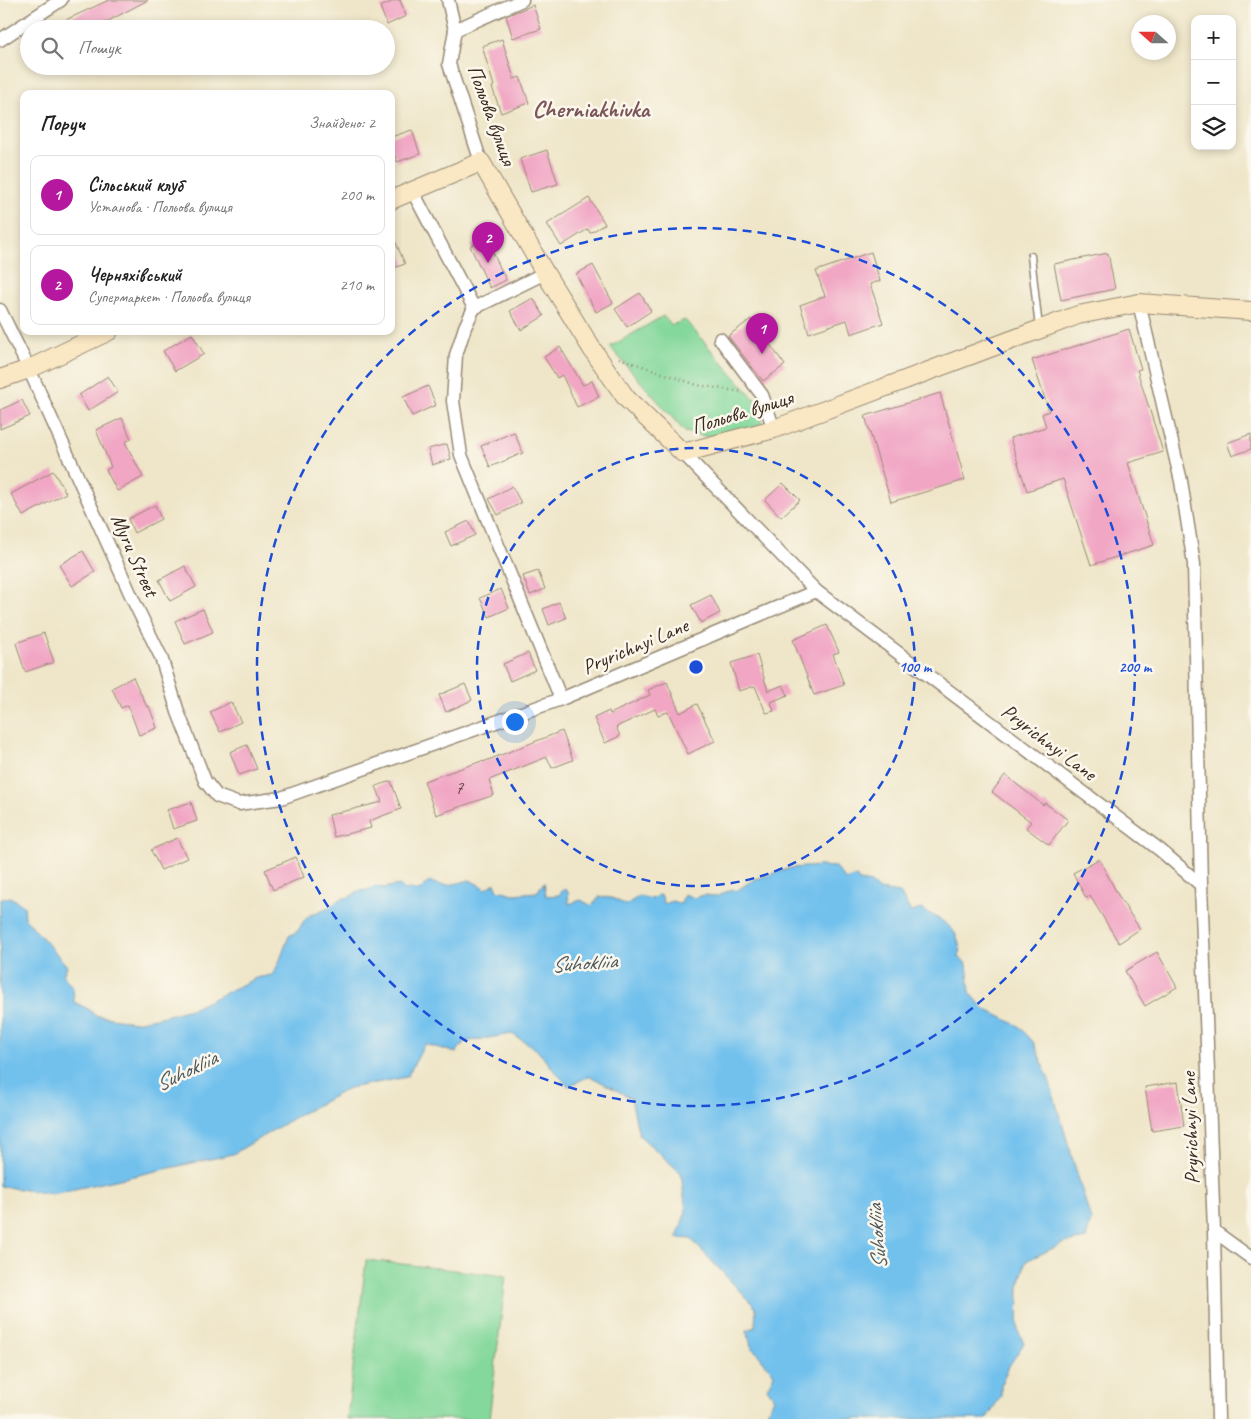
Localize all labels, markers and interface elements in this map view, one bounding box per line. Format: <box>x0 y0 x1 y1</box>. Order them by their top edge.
north arrow <box>1131 15 1176 60</box>
map controls <box>1191 15 1236 150</box>
button: + <box>1191 15 1236 60</box>
search box <box>20 20 395 75</box>
icon: search <box>38 34 66 62</box>
text: Пошук <box>78 36 120 60</box>
button: − <box>1191 60 1236 105</box>
street label: Польова вулиця <box>462 61 523 170</box>
district label: Cherniakhivka <box>533 94 652 124</box>
button: layers <box>1191 105 1236 150</box>
text: Поруч <box>40 110 85 136</box>
text: Знайдено: 2 <box>309 113 375 133</box>
text: Сільський клуб <box>88 173 183 197</box>
text: 1 <box>53 185 61 205</box>
text: 200 m <box>340 185 374 205</box>
text: Установа · Польова вулиця <box>88 197 232 217</box>
pin: 2 <box>472 222 504 263</box>
text: Черняхівський <box>88 263 182 287</box>
text: 2 <box>53 275 61 295</box>
text: 210 m <box>340 275 374 295</box>
text: Супермаркет · Польова вулиця <box>88 287 250 307</box>
pin: 1 <box>746 313 778 354</box>
street label: Польова вулиця <box>688 384 798 440</box>
street label: Myru Street <box>105 510 166 602</box>
street label: Pryrichnyi Lane <box>578 611 694 680</box>
centre of rings <box>687 658 705 676</box>
text: 100 m <box>899 658 933 677</box>
text: 200 m <box>1119 658 1153 677</box>
street label: Pryrichnyi Lane <box>996 698 1103 788</box>
your location <box>502 709 528 735</box>
house number: 7 <box>455 776 465 800</box>
water label: Suhokliia <box>551 947 620 979</box>
water label: Suhokliia <box>151 1043 223 1098</box>
street label: Pryrichnyi Lane <box>1175 1069 1205 1185</box>
water label: Suhokliia <box>860 1201 894 1271</box>

